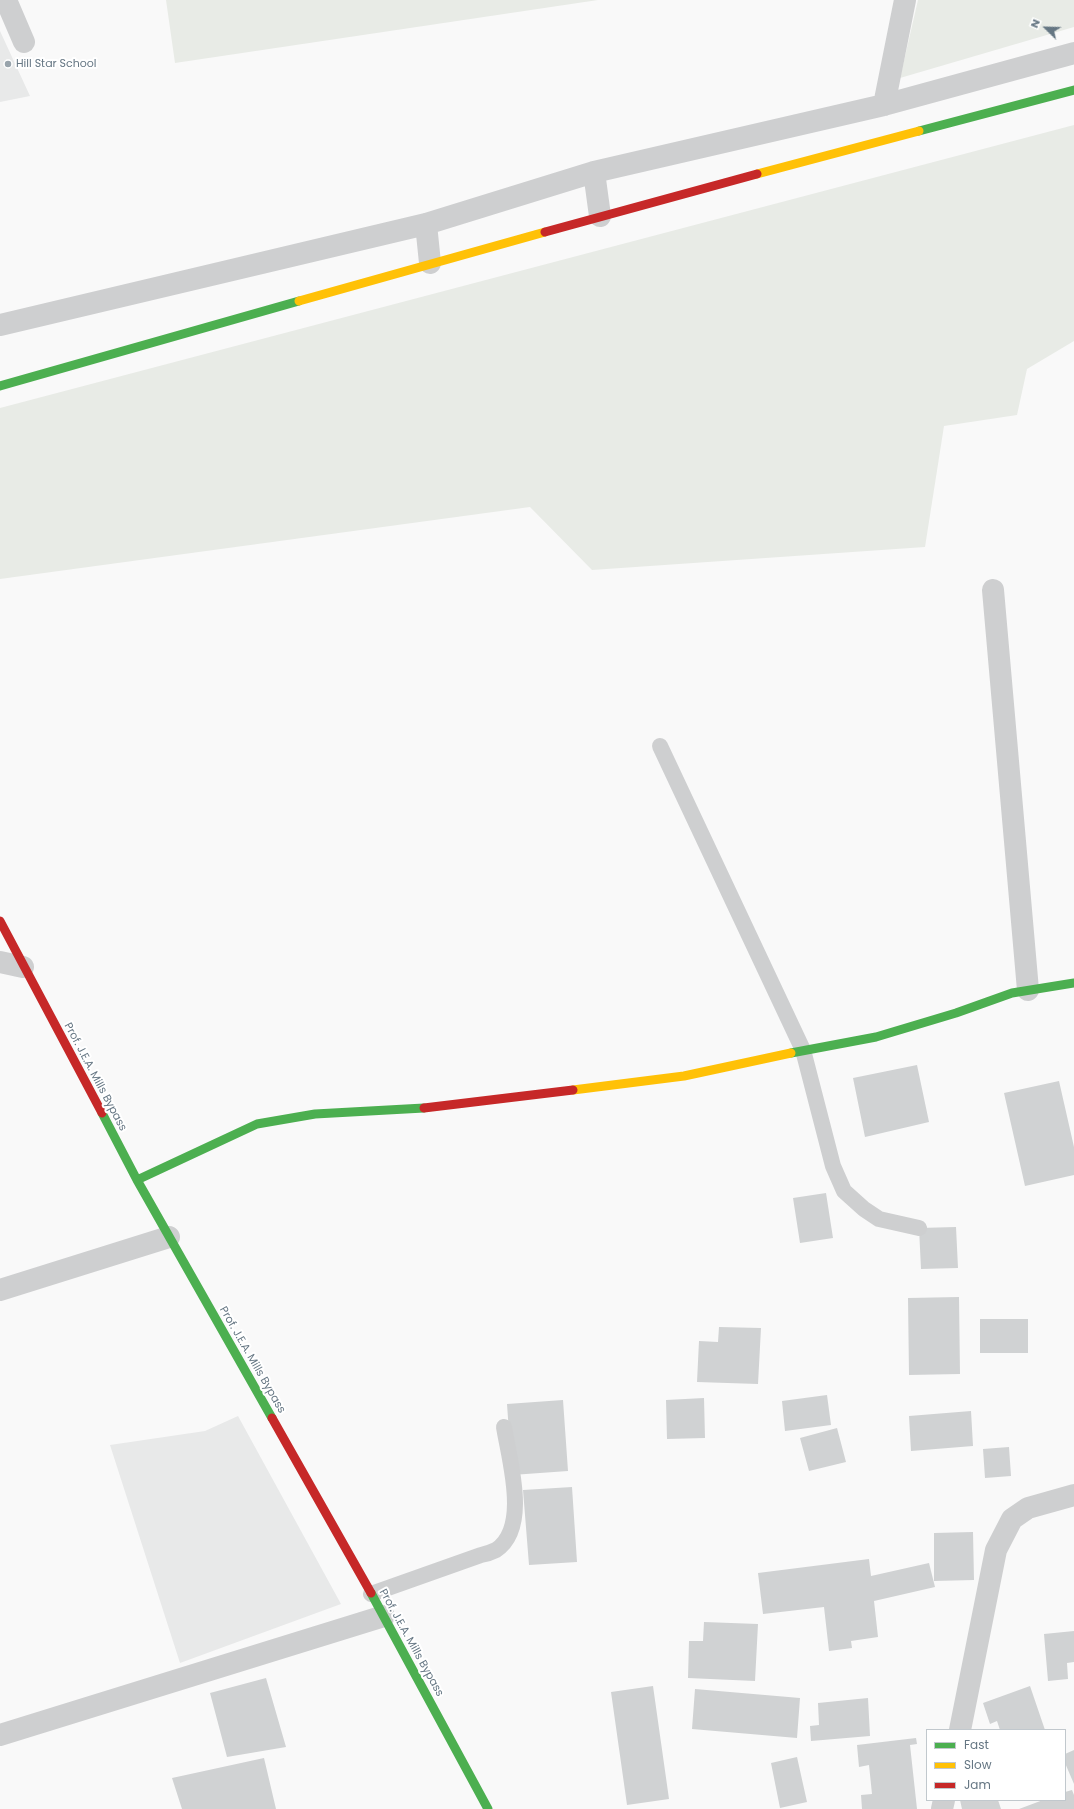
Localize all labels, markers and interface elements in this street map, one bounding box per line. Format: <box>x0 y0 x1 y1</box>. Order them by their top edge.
north arrow <box>1026 8 1066 48</box>
text: N <box>1026 16 1044 30</box>
place label: Hill Star School <box>16 57 97 71</box>
marker: Hill Star School <box>3 59 13 69</box>
street label: Prof. J.E.A. Mills Bypass <box>61 1021 129 1133</box>
street label: Prof. J.E.A. Mills Bypass <box>216 1304 288 1416</box>
street label: Prof. J.E.A. Mills Bypass <box>376 1587 446 1699</box>
legend <box>926 1729 1066 1801</box>
text: Fast <box>964 1736 989 1753</box>
text: Slow <box>964 1756 992 1773</box>
text: Jam <box>964 1776 991 1793</box>

